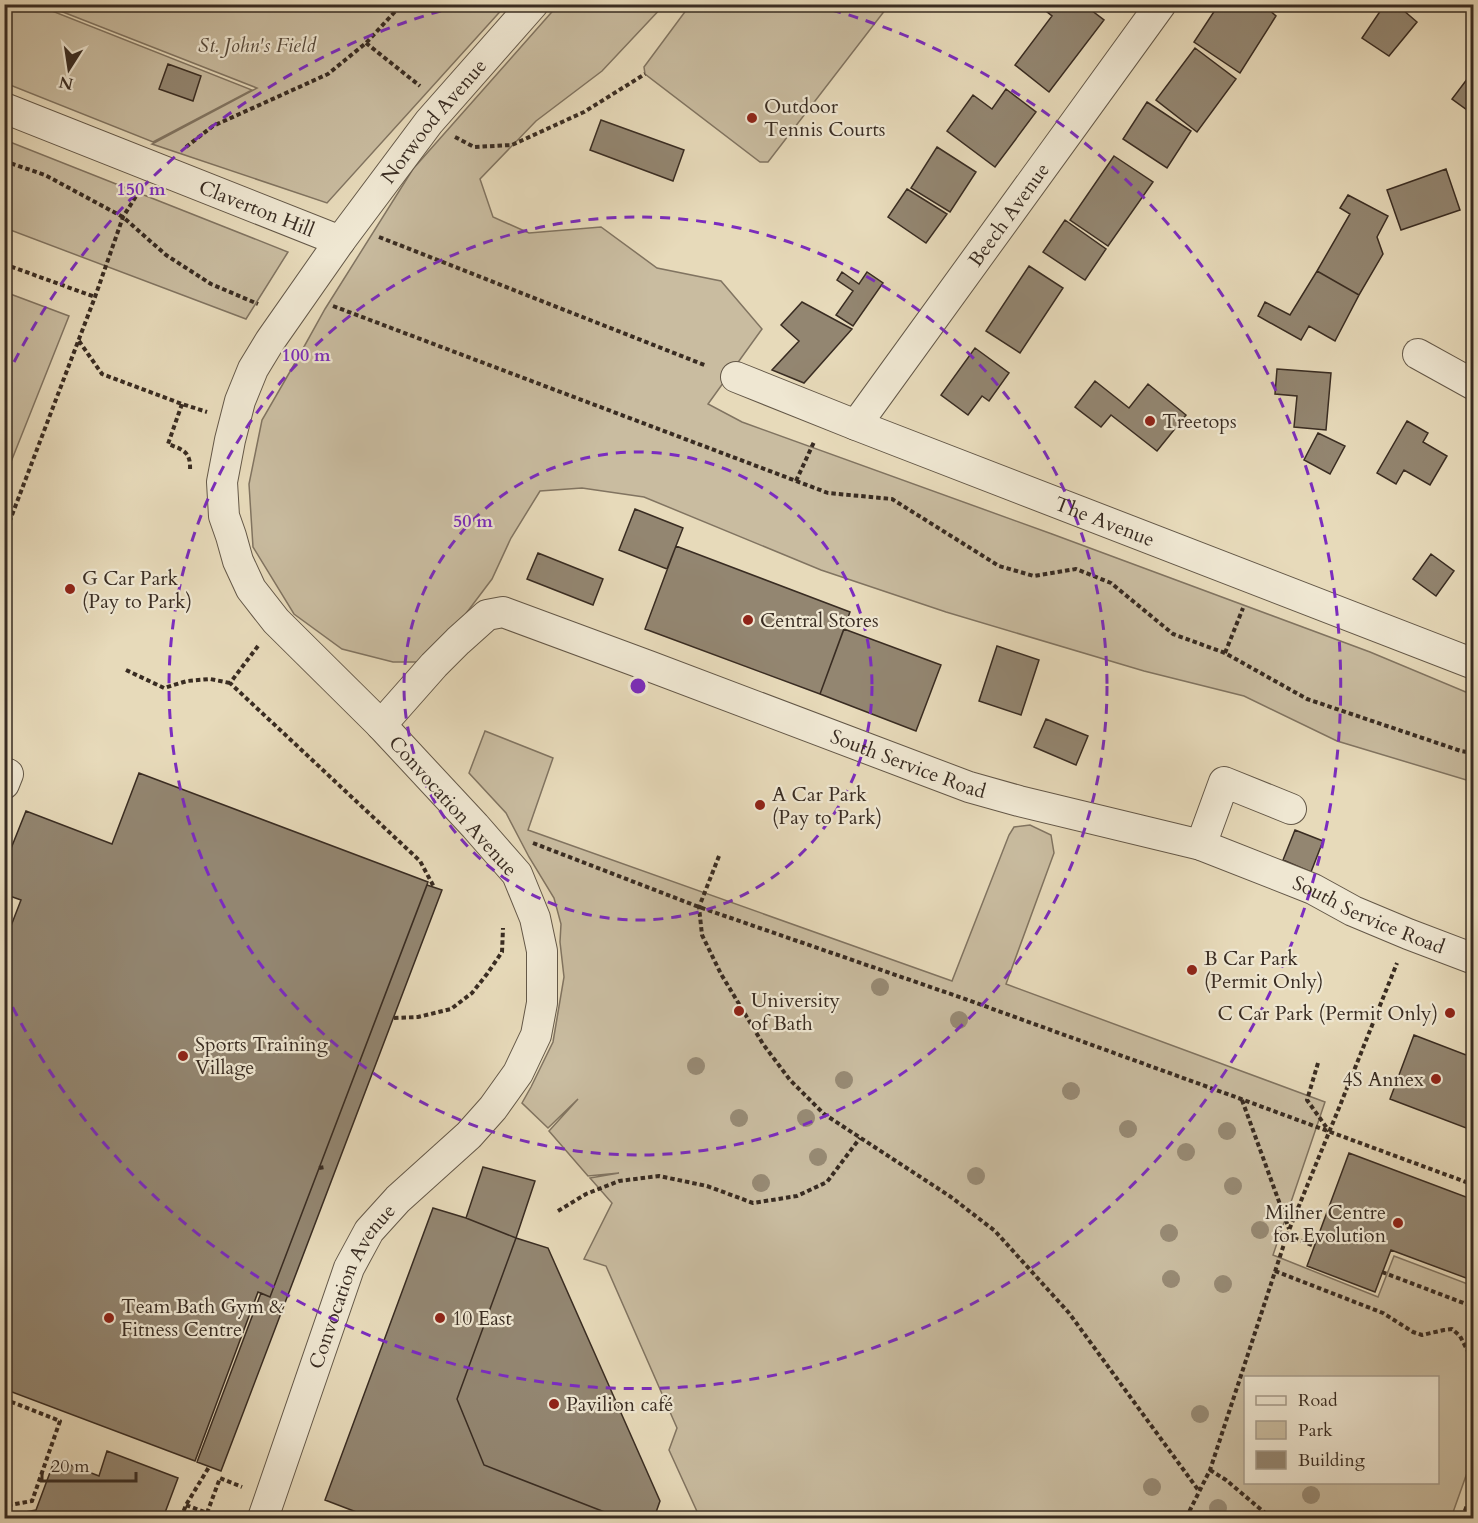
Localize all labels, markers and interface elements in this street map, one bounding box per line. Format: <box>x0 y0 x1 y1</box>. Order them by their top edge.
park label: St. John's Field <box>198 32 317 59</box>
north arrow <box>39 39 99 99</box>
street label: Norwood Avenue <box>374 53 492 189</box>
text: N <box>57 70 75 95</box>
place label: Outdoor Tennis Courts <box>764 93 886 143</box>
marker: Outdoor Tennis Courts <box>745 111 759 125</box>
street label: Beech Avenue <box>962 157 1055 272</box>
street label: Claverton Hill <box>195 173 319 243</box>
text: 150 m <box>116 177 166 202</box>
text: 100 m <box>281 343 331 368</box>
place label: Treetops <box>1162 408 1237 435</box>
marker: Treetops <box>1143 414 1157 428</box>
street label: The Avenue <box>1051 490 1159 553</box>
text: 50 m <box>453 509 493 534</box>
place label: G Car Park (Pay to Park) <box>82 565 192 615</box>
marker: G Car Park (Pay to Park) <box>63 582 77 596</box>
place label: Central Stores <box>760 607 879 634</box>
marker: Central Stores <box>741 613 755 627</box>
centre of rings <box>628 676 648 696</box>
street label: South Service Road <box>827 722 989 805</box>
street label: Convocation Avenue <box>383 730 523 882</box>
place label: A Car Park (Pay to Park) <box>772 781 882 831</box>
marker: A Car Park (Pay to Park) <box>753 798 767 812</box>
street label: South Service Road <box>1289 869 1449 960</box>
place label: B Car Park (Permit Only) <box>1204 945 1323 995</box>
marker: B Car Park (Permit Only) <box>1185 963 1199 977</box>
place label: University of Bath <box>751 987 840 1037</box>
place label: C Car Park (Permit Only) <box>1217 1000 1438 1027</box>
marker: University of Bath <box>732 1004 746 1018</box>
marker: C Car Park (Permit Only) <box>1443 1006 1457 1020</box>
place label: Sports Training Village <box>195 1031 329 1081</box>
marker: Sports Training Village <box>176 1049 190 1063</box>
place label: 4S Annex <box>1342 1066 1424 1093</box>
marker: 4S Annex <box>1429 1072 1443 1086</box>
street label: Convocation Avenue <box>302 1198 401 1372</box>
place label: Milner Centre for Evolution <box>1265 1199 1387 1249</box>
marker: Milner Centre for Evolution <box>1391 1216 1405 1230</box>
place label: Team Bath Gym & Fitness Centre <box>121 1293 284 1343</box>
place label: 10 East <box>452 1305 513 1332</box>
marker: Team Bath Gym & Fitness Centre <box>102 1311 116 1325</box>
marker: 10 East <box>433 1311 447 1325</box>
legend <box>1244 1376 1439 1484</box>
text: Road <box>1298 1388 1338 1413</box>
place label: Pavilion café <box>566 1391 673 1418</box>
marker: Pavilion café <box>547 1397 561 1411</box>
text: Park <box>1298 1418 1333 1443</box>
scale bar <box>42 1445 136 1483</box>
text: Building <box>1298 1448 1366 1473</box>
text: 20 m <box>51 1454 90 1479</box>

